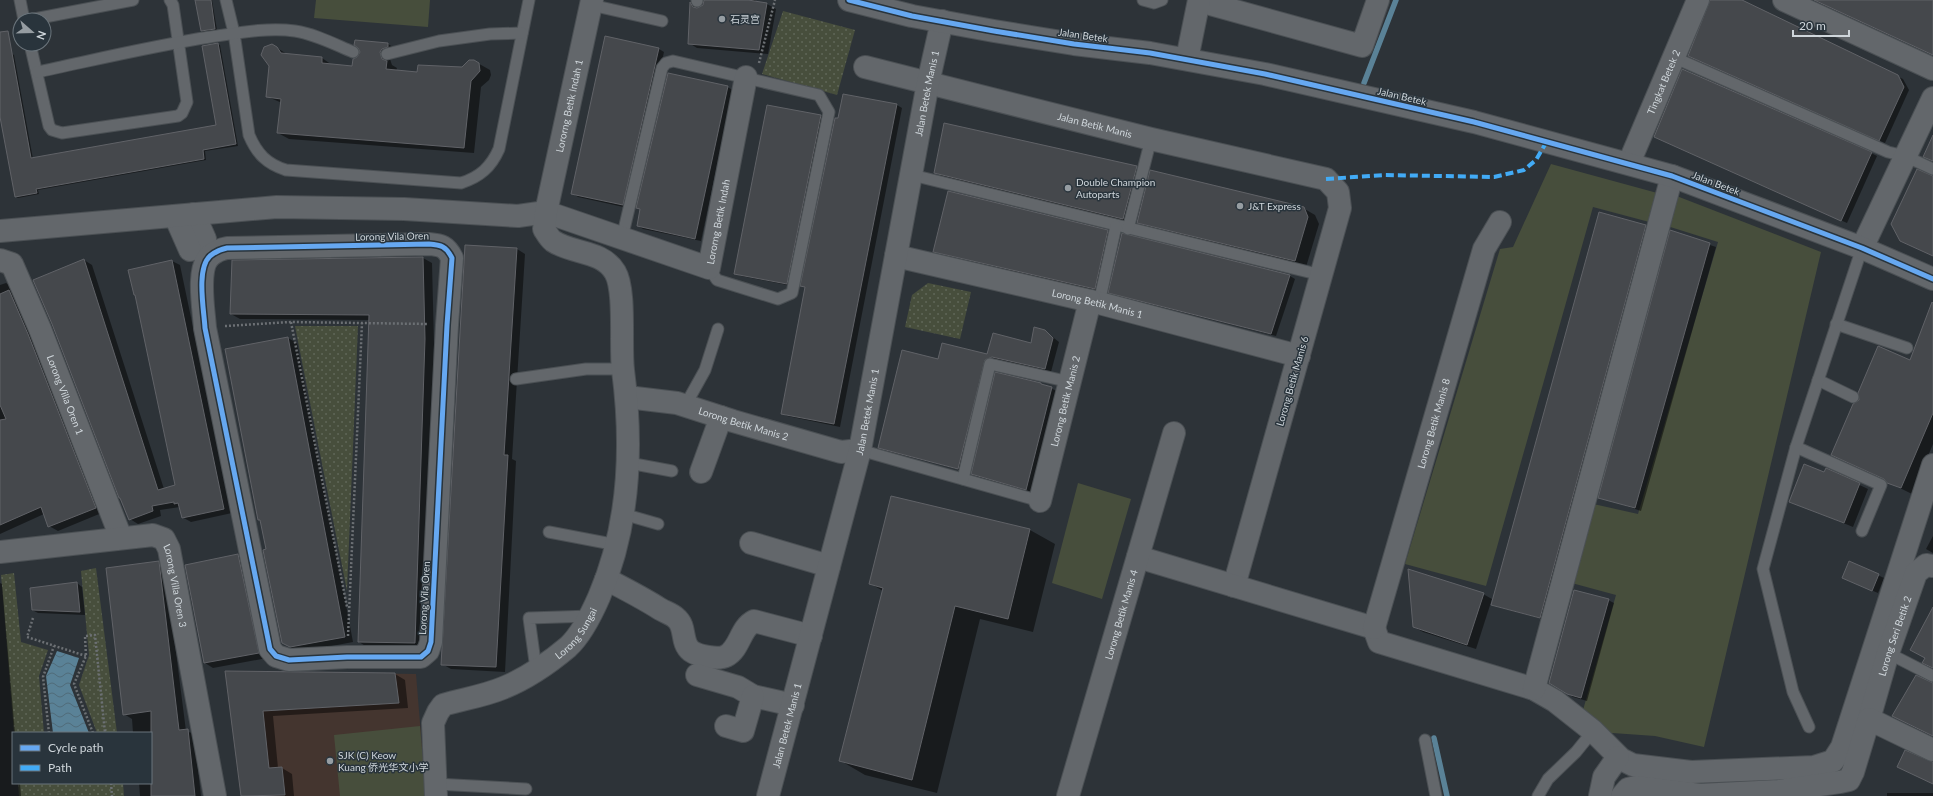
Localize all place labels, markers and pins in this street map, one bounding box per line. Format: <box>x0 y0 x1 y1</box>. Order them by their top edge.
place label: 石灵宫 <box>730 13 760 25</box>
marker: 石灵宫 <box>717 14 727 24</box>
place label: Double Champion Autoparts <box>1076 176 1155 200</box>
marker: Double Champion Autoparts <box>1063 183 1073 193</box>
place label: J&T Express <box>1248 200 1301 212</box>
marker: J&T Express <box>1235 201 1245 211</box>
place label: SJK (C) Keow Kuang 侨光华文小学 <box>338 749 428 773</box>
marker: SJK (C) Keow Kuang 侨光华文小学 <box>325 756 335 766</box>

